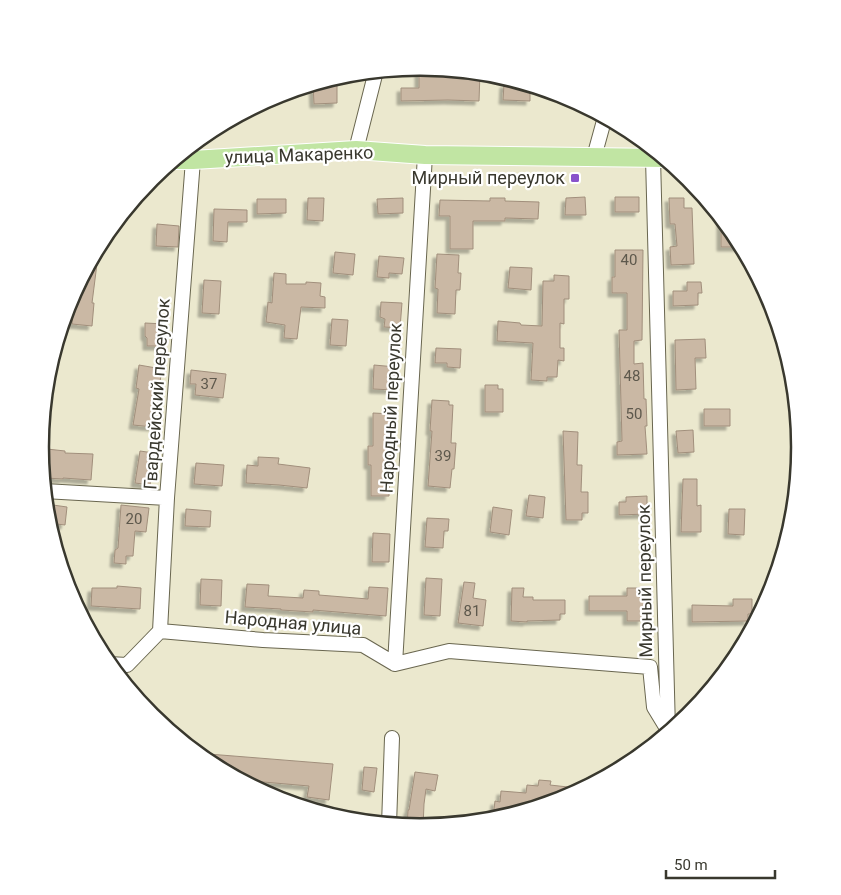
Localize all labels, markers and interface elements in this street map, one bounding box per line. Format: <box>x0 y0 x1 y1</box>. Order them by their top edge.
street label: улица Макаренко <box>224 141 374 168</box>
place label: Мирный переулок <box>412 167 565 188</box>
marker: Мирный переулок <box>569 172 581 184</box>
house number: 40 <box>621 251 637 269</box>
street label: Гвардейский переулок <box>139 297 174 490</box>
street label: Народный переулок <box>376 322 405 494</box>
house number: 48 <box>624 367 640 385</box>
house number: 37 <box>201 375 217 393</box>
house number: 50 <box>626 405 642 423</box>
house number: 39 <box>435 447 451 465</box>
street label: Мирный переулок <box>633 504 656 658</box>
house number: 20 <box>126 510 142 528</box>
house number: 81 <box>464 602 480 620</box>
street label: Народная улица <box>224 606 362 639</box>
scale bar <box>666 848 775 880</box>
text: 50 m <box>674 856 708 874</box>

